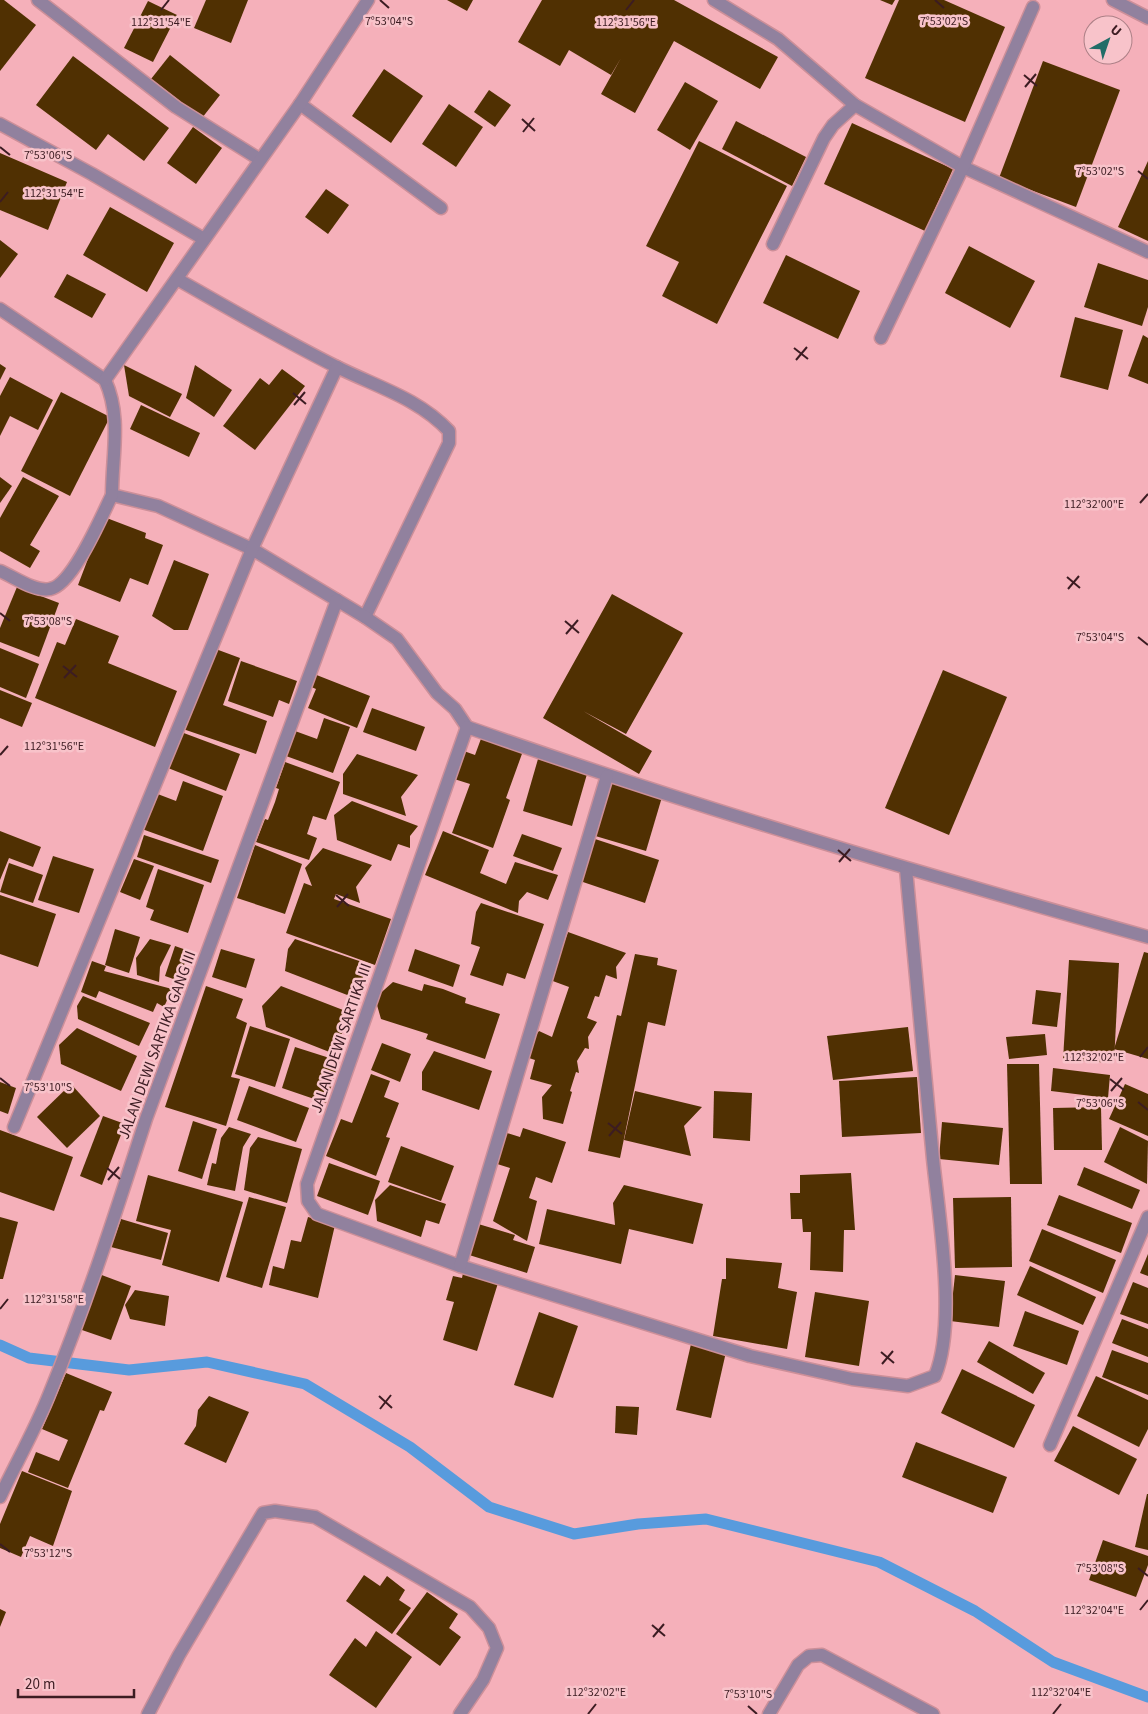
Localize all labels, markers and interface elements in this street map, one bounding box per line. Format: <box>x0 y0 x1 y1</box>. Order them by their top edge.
text: 7°53'04"S <box>365 13 413 30</box>
text: 7°53'02"S <box>920 13 968 30</box>
text: 112°31'54"E <box>131 14 191 31</box>
text: 112°31'56"E <box>596 14 656 31</box>
north arrow <box>1083 15 1133 65</box>
text: U <box>1106 20 1126 41</box>
text: 7°53'06"S <box>24 147 72 164</box>
text: 7°53'02"S <box>1076 163 1124 180</box>
text: 112°31'54"E <box>24 185 84 202</box>
text: 112°32'00"E <box>1064 496 1124 513</box>
text: 7°53'08"S <box>24 613 72 630</box>
text: 7°53'04"S <box>1076 629 1124 646</box>
text: 112°31'56"E <box>24 738 84 755</box>
street label: JALAN DEWI SARTIKA GANG III <box>113 948 201 1142</box>
street label: JALAN DEWI SARTIKA III <box>305 960 377 1116</box>
text: 112°32'02"E <box>1064 1049 1124 1066</box>
text: 7°53'10"S <box>24 1079 72 1096</box>
text: 7°53'06"S <box>1076 1095 1124 1112</box>
text: 112°31'58"E <box>24 1291 84 1308</box>
text: 7°53'12"S <box>24 1545 72 1562</box>
text: 7°53'08"S <box>1076 1560 1124 1577</box>
text: 112°32'04"E <box>1064 1602 1124 1619</box>
scale bar <box>18 1666 134 1698</box>
text: 20 m <box>25 1674 55 1695</box>
text: 112°32'02"E <box>566 1684 626 1701</box>
text: 112°32'04"E <box>1031 1684 1091 1701</box>
text: 7°53'10"S <box>724 1686 772 1703</box>

